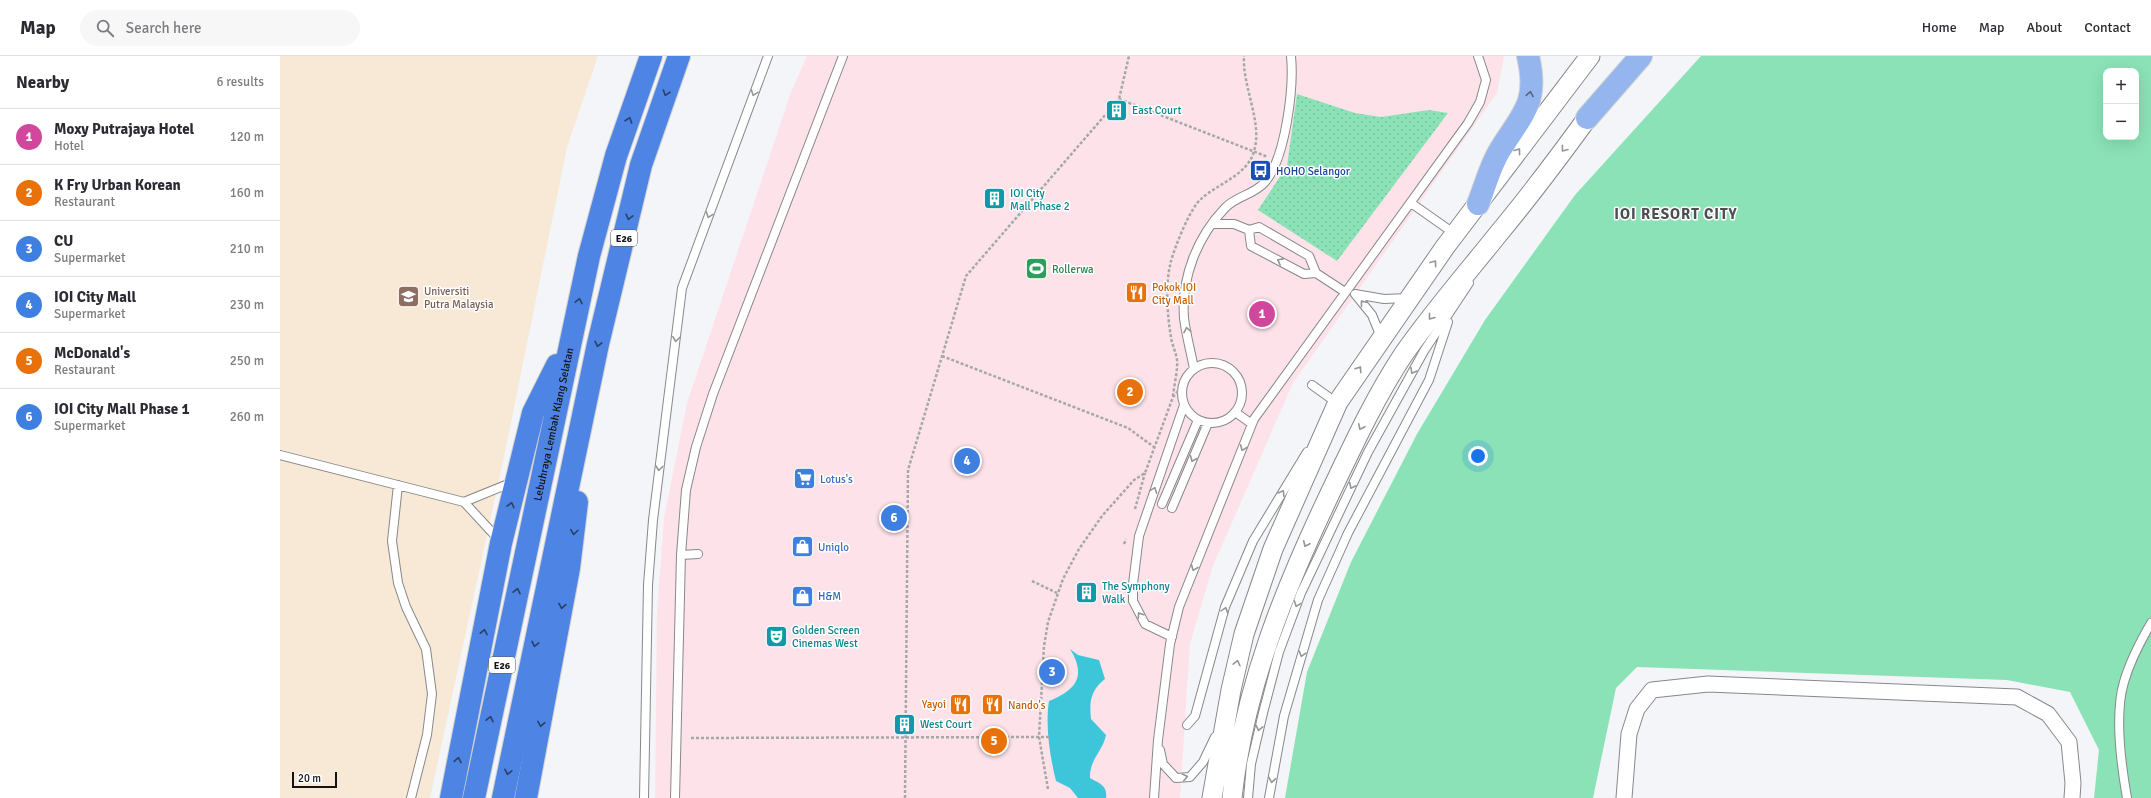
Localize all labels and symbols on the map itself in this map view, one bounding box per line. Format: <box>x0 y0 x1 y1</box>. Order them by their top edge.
one-way arrow <box>662 89 671 96</box>
one-way arrow <box>751 89 759 96</box>
one-way arrow <box>1526 91 1534 97</box>
building icon: East Court <box>1104 97 1130 123</box>
place label: East Court <box>1132 104 1181 117</box>
one-way arrow <box>624 116 632 123</box>
one-way arrow <box>1561 145 1568 152</box>
one-way arrow <box>1514 148 1521 155</box>
bus stop icon: HOHO Selangor <box>1248 158 1274 184</box>
place label: HOHO Selangor <box>1276 165 1350 178</box>
building icon: IOI City Mall Phase 2 <box>982 186 1008 212</box>
place label: IOI City Mall Phase 2 <box>1010 187 1070 213</box>
district label: IOI RESORT CITY <box>1614 205 1738 223</box>
one-way arrow <box>706 211 714 218</box>
one-way arrow <box>625 214 633 221</box>
road number: E26 <box>611 230 637 246</box>
sports icon: Rollerwa <box>1023 256 1049 282</box>
one-way arrow <box>1277 258 1284 266</box>
one-way arrow <box>1429 260 1437 267</box>
place label: Rollerwa <box>1052 263 1094 276</box>
restaurant icon: Pokok IOI City Mall <box>1123 280 1149 306</box>
place label: Pokok IOI City Mall <box>1152 281 1196 307</box>
school or university icon: Universiti Putra Malaysia <box>395 284 421 310</box>
place label: Universiti Putra Malaysia <box>424 285 494 311</box>
one-way arrow <box>575 298 583 304</box>
pin: 1 <box>1249 299 1275 329</box>
one-way arrow <box>1360 301 1367 308</box>
one-way arrow <box>1429 312 1436 319</box>
one-way arrow <box>1183 327 1191 334</box>
one-way arrow <box>672 336 681 342</box>
one-way arrow <box>595 341 603 347</box>
street label: Lebuhraya Lembah Klang Selatan <box>531 347 576 502</box>
one-way arrow <box>1354 367 1361 374</box>
one-way arrow <box>1410 367 1418 374</box>
pin: 2 <box>1117 377 1143 407</box>
one-way arrow <box>1358 422 1366 430</box>
one-way arrow <box>1239 444 1247 451</box>
pin: 4 <box>954 446 980 476</box>
your location <box>1468 446 1488 466</box>
one-way arrow <box>1189 455 1197 462</box>
one-way arrow <box>655 465 664 471</box>
supermarket icon: Lotus's <box>792 466 818 492</box>
place label: Lotus's <box>820 473 853 486</box>
one-way arrow <box>1349 482 1357 489</box>
one-way arrow <box>1149 486 1158 493</box>
one-way arrow <box>1277 490 1284 497</box>
one-way arrow <box>506 502 514 508</box>
pin: 6 <box>881 503 907 533</box>
one-way arrow <box>569 529 578 535</box>
shop icon: Uniqlo <box>790 534 816 560</box>
one-way arrow <box>1303 540 1311 547</box>
place label: Uniqlo <box>818 541 849 554</box>
one-way arrow <box>1191 565 1199 572</box>
building icon: The Symphony Walk <box>1073 579 1099 605</box>
place label: The Symphony Walk <box>1102 580 1170 606</box>
shop icon: H&M <box>789 583 815 609</box>
one-way arrow <box>512 588 520 595</box>
place label: H&M <box>818 590 841 603</box>
one-way arrow <box>1293 600 1301 607</box>
one-way arrow <box>559 603 567 609</box>
one-way arrow <box>1220 606 1229 613</box>
one-way arrow <box>1138 613 1145 620</box>
theatre icon: Golden Screen Cinemas West <box>763 623 789 649</box>
place label: Golden Screen Cinemas West <box>792 624 860 650</box>
one-way arrow <box>479 629 487 635</box>
one-way arrow <box>531 641 539 647</box>
one-way arrow <box>1298 650 1307 657</box>
road number: E26 <box>489 657 515 673</box>
pin: 3 <box>1039 657 1065 687</box>
one-way arrow <box>1232 660 1241 667</box>
restaurant icon: Yayoi <box>948 691 974 717</box>
restaurant icon: Nando's <box>980 692 1006 718</box>
place label: Yayoi <box>922 698 946 711</box>
place label: Nando's <box>1008 699 1046 712</box>
building icon: West Court <box>891 711 917 737</box>
one-way arrow <box>486 716 494 722</box>
place label: West Court <box>920 718 972 731</box>
one-way arrow <box>537 721 545 727</box>
one-way arrow <box>1256 725 1264 731</box>
pin: 5 <box>981 726 1007 756</box>
one-way arrow <box>454 757 462 763</box>
one-way arrow <box>505 768 513 775</box>
scale bar <box>292 770 337 789</box>
one-way arrow <box>1181 773 1188 781</box>
one-way arrow <box>1268 777 1277 783</box>

